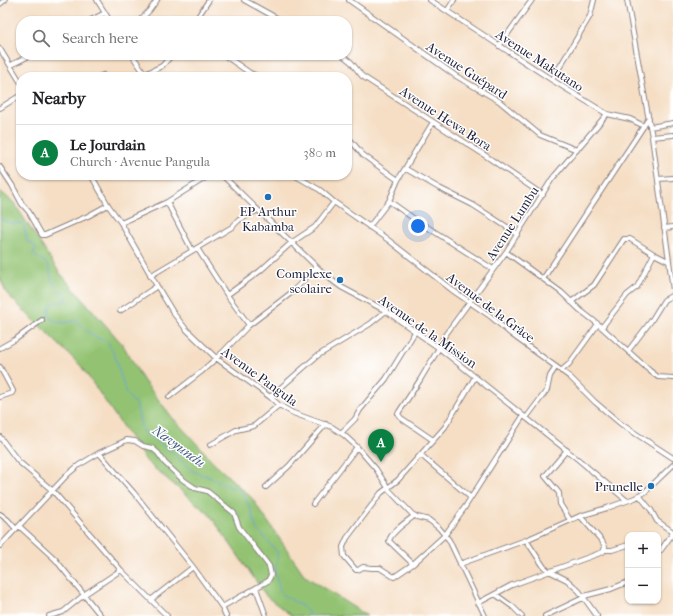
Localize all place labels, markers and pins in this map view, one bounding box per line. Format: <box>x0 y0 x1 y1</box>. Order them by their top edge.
marker: EP Arthur Kabamba <box>263 192 273 202</box>
place label: EP Arthur Kabamba <box>239 204 297 234</box>
place label: Complexe scolaire <box>276 266 333 296</box>
marker: Complexe scolaire <box>335 275 345 285</box>
pin: A <box>368 429 394 462</box>
place label: Prunelle <box>595 479 644 494</box>
marker: Prunelle <box>646 481 656 491</box>

